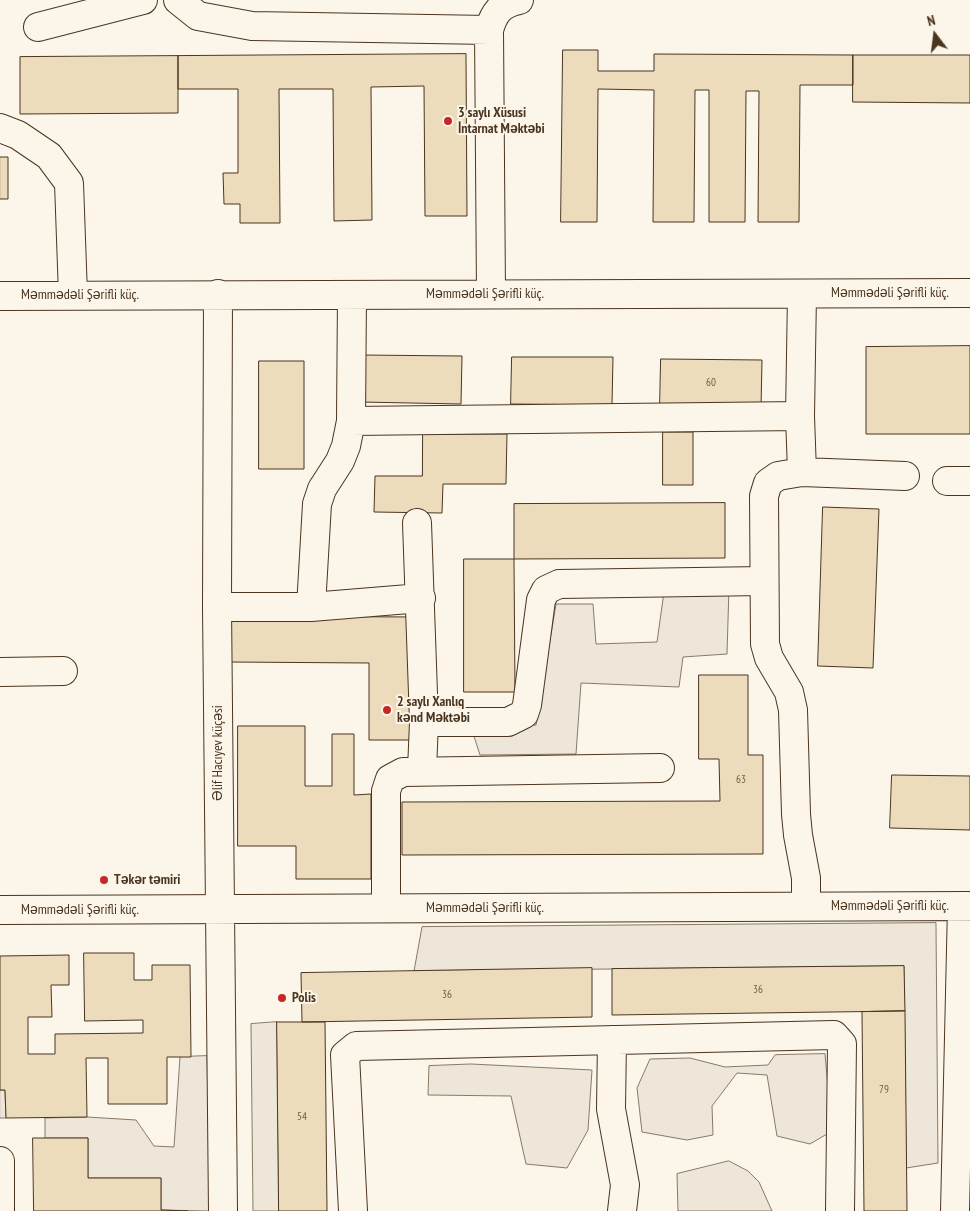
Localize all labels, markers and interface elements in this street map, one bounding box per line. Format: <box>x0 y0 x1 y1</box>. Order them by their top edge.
north arrow <box>910 10 960 60</box>
text: N <box>925 11 937 30</box>
place label: 3 saylı Xüsusi İntarnat Məktəbi <box>458 105 545 138</box>
marker: 3 saylı Xüsusi İntarnat Məktəbi <box>442 115 454 127</box>
street label: Məmmədəli Şərifli küç. <box>831 285 949 301</box>
street label: Məmmədəli Şərifli küç. <box>426 286 544 302</box>
street label: Məmmədəli Şərifli küç. <box>21 287 139 303</box>
house number: 60 <box>706 376 716 390</box>
place label: 2 saylı Xanlıq kənd Məktəbi <box>397 694 470 726</box>
marker: 2 saylı Xanlıq kənd Məktəbi <box>381 704 393 716</box>
street label: Əlif Hacıyev küçəsi <box>210 705 226 801</box>
house number: 63 <box>736 773 746 787</box>
place label: Təkər təmiri <box>114 872 180 888</box>
marker: Təkər təmiri <box>98 874 110 886</box>
street label: Məmmədəli Şərifli küç. <box>831 898 949 914</box>
street label: Məmmədəli Şərifli küç. <box>426 900 544 916</box>
street label: Məmmədəli Şərifli küç. <box>21 902 139 918</box>
house number: 36 <box>753 983 763 997</box>
house number: 36 <box>442 988 452 1002</box>
place label: Polis <box>292 990 316 1006</box>
marker: Polis <box>276 992 288 1004</box>
house number: 79 <box>879 1083 889 1097</box>
house number: 54 <box>297 1110 307 1124</box>

